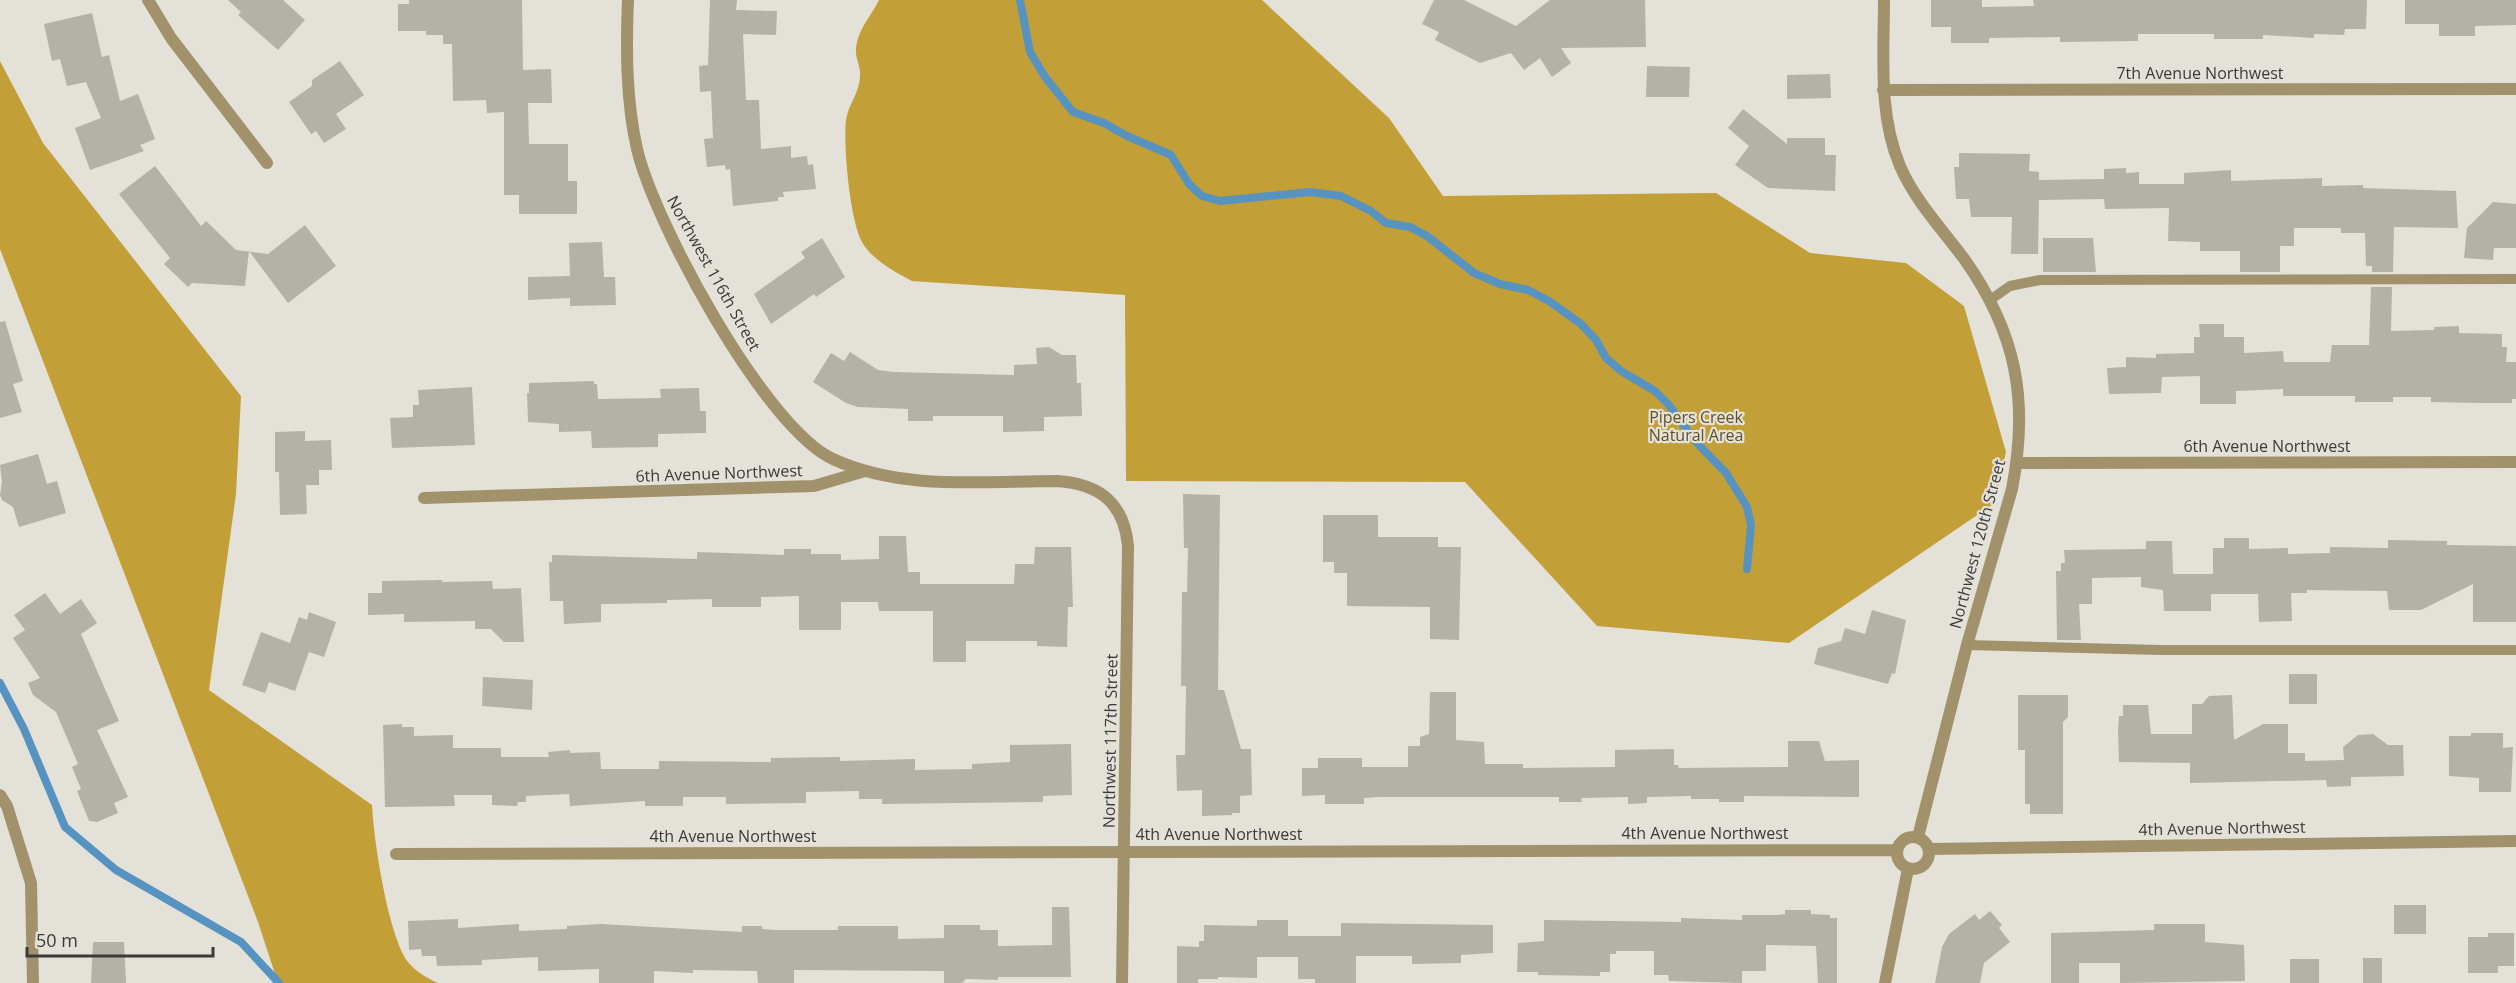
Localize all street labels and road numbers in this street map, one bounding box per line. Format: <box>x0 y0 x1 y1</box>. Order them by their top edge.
street label: 7th Avenue Northwest <box>2116 62 2284 84</box>
street label: Northwest 116th Street <box>662 191 766 355</box>
street label: 6th Avenue Northwest <box>2183 435 2351 457</box>
street label: Northwest 120th Street <box>1944 457 2010 631</box>
street label: 6th Avenue Northwest <box>635 459 803 487</box>
street label: Northwest 117th Street <box>1097 653 1123 828</box>
street label: 4th Avenue Northwest <box>2138 816 2306 840</box>
street label: 4th Avenue Northwest <box>1621 822 1789 844</box>
street label: 4th Avenue Northwest <box>1135 823 1303 845</box>
street label: 4th Avenue Northwest <box>649 825 817 847</box>

